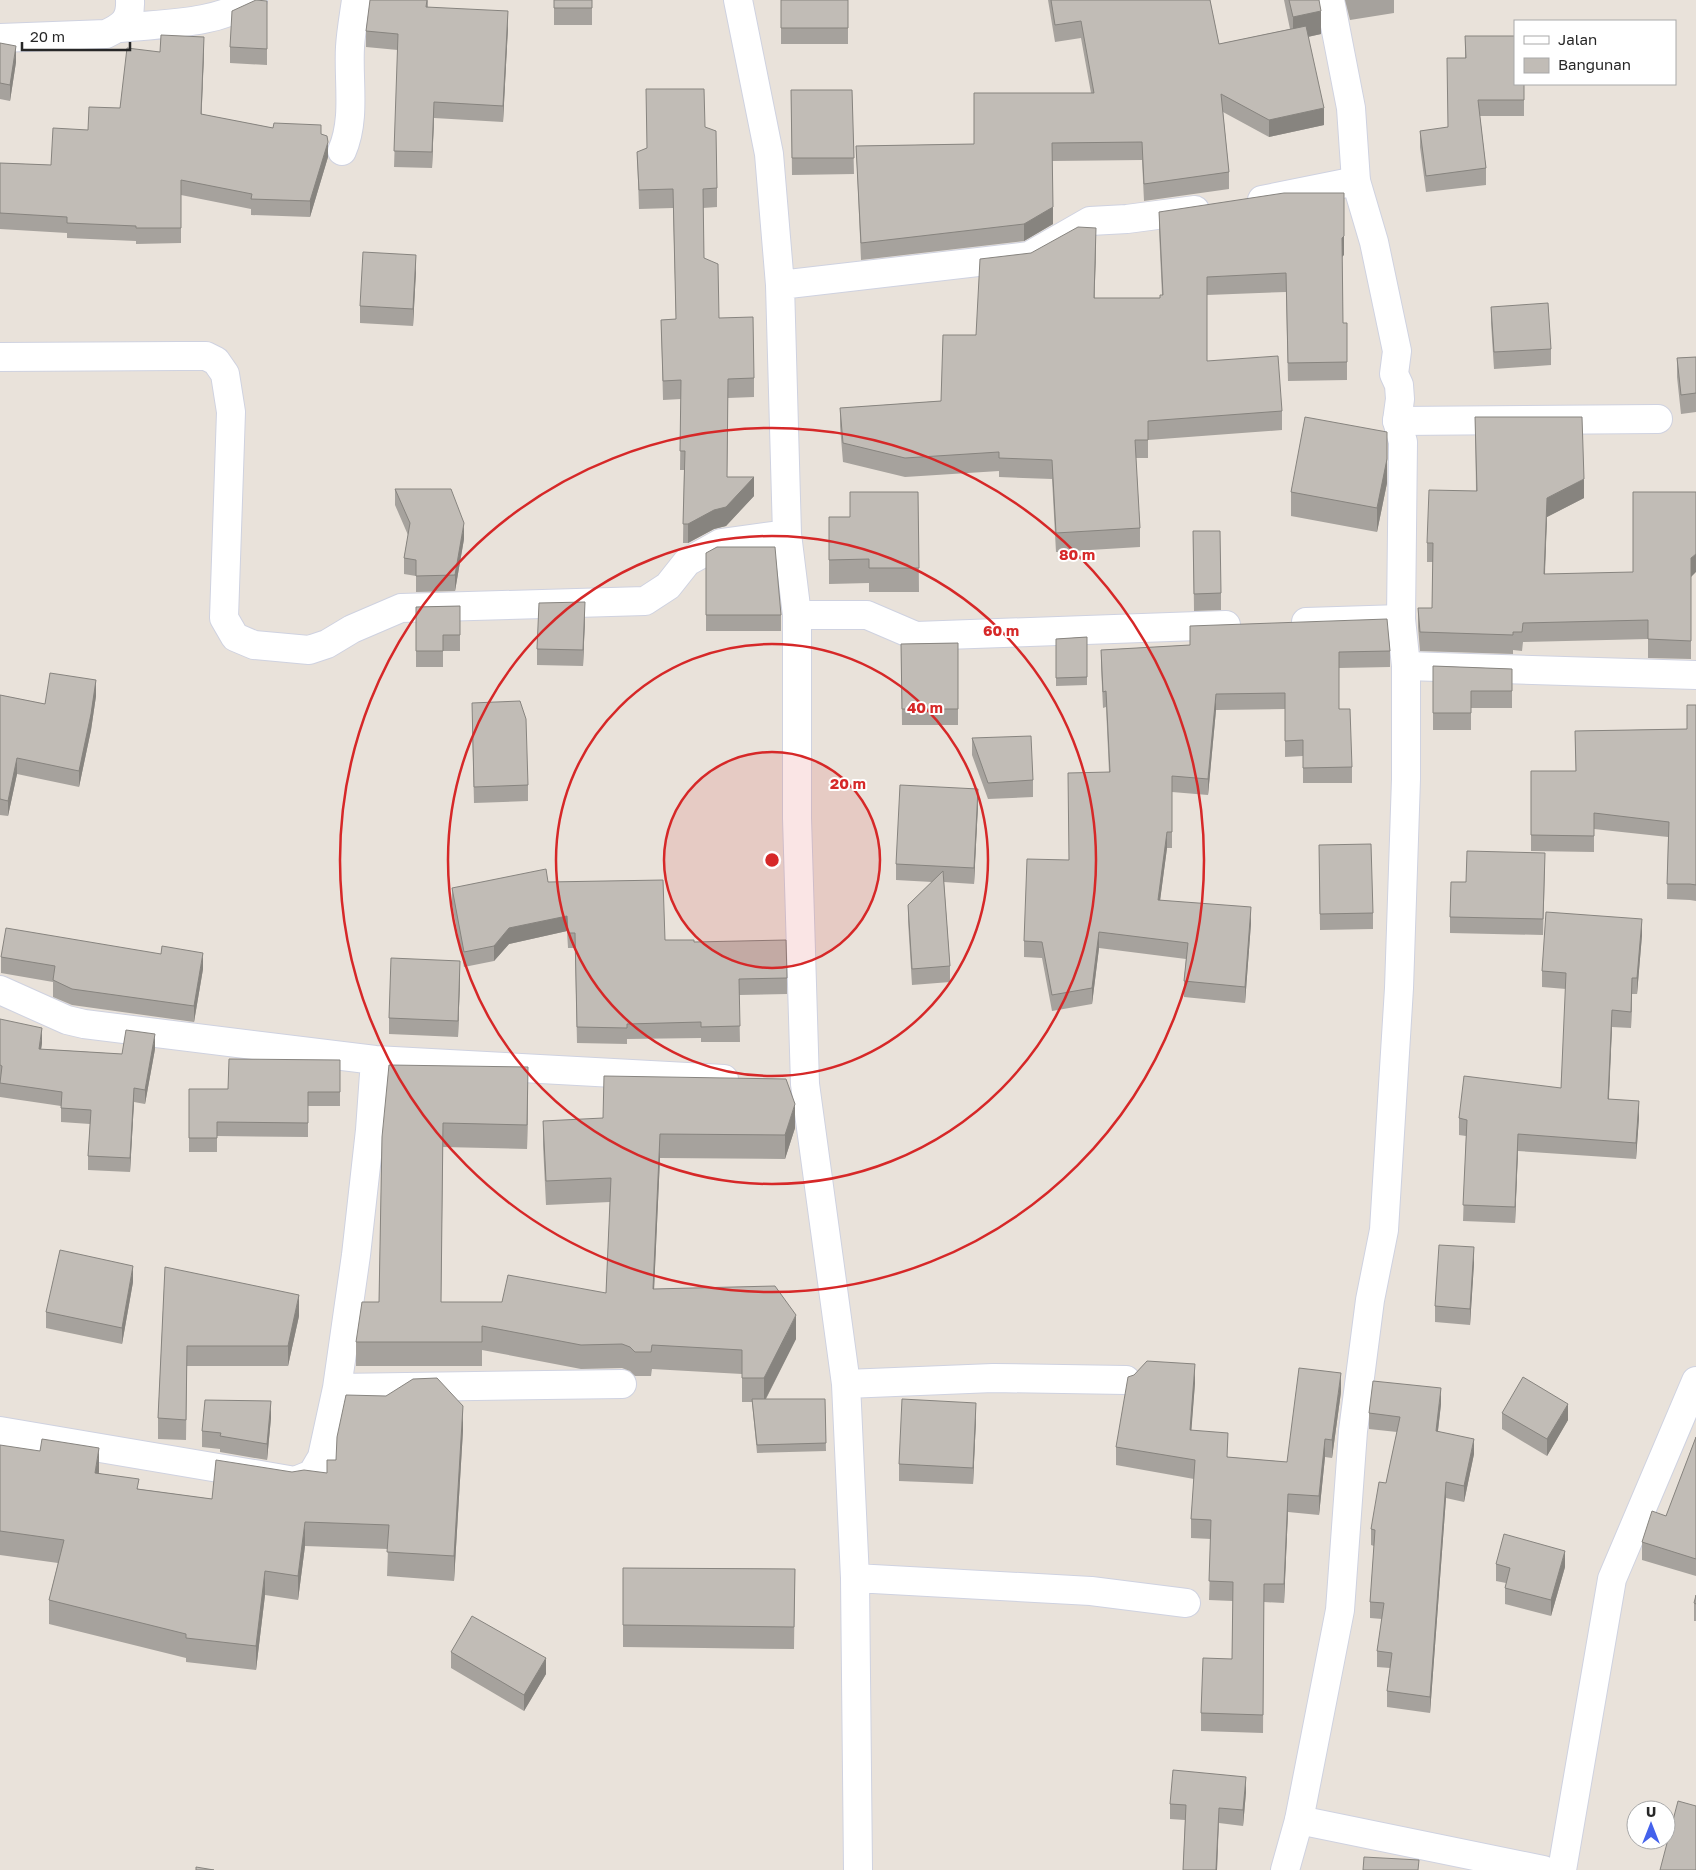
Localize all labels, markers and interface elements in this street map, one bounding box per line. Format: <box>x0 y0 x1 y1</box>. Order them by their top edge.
scale bar <box>22 20 130 52</box>
legend <box>1514 20 1676 85</box>
text: 20 m <box>30 27 65 45</box>
text: Jalan <box>1558 30 1597 48</box>
text: Bangunan <box>1558 55 1631 73</box>
text: 80 m <box>1059 545 1095 563</box>
text: 60 m <box>983 621 1019 639</box>
text: 40 m <box>907 698 943 716</box>
text: 20 m <box>830 774 866 792</box>
centre of rings <box>763 851 781 869</box>
north arrow <box>1626 1800 1676 1850</box>
text: U <box>1646 1803 1656 1820</box>

